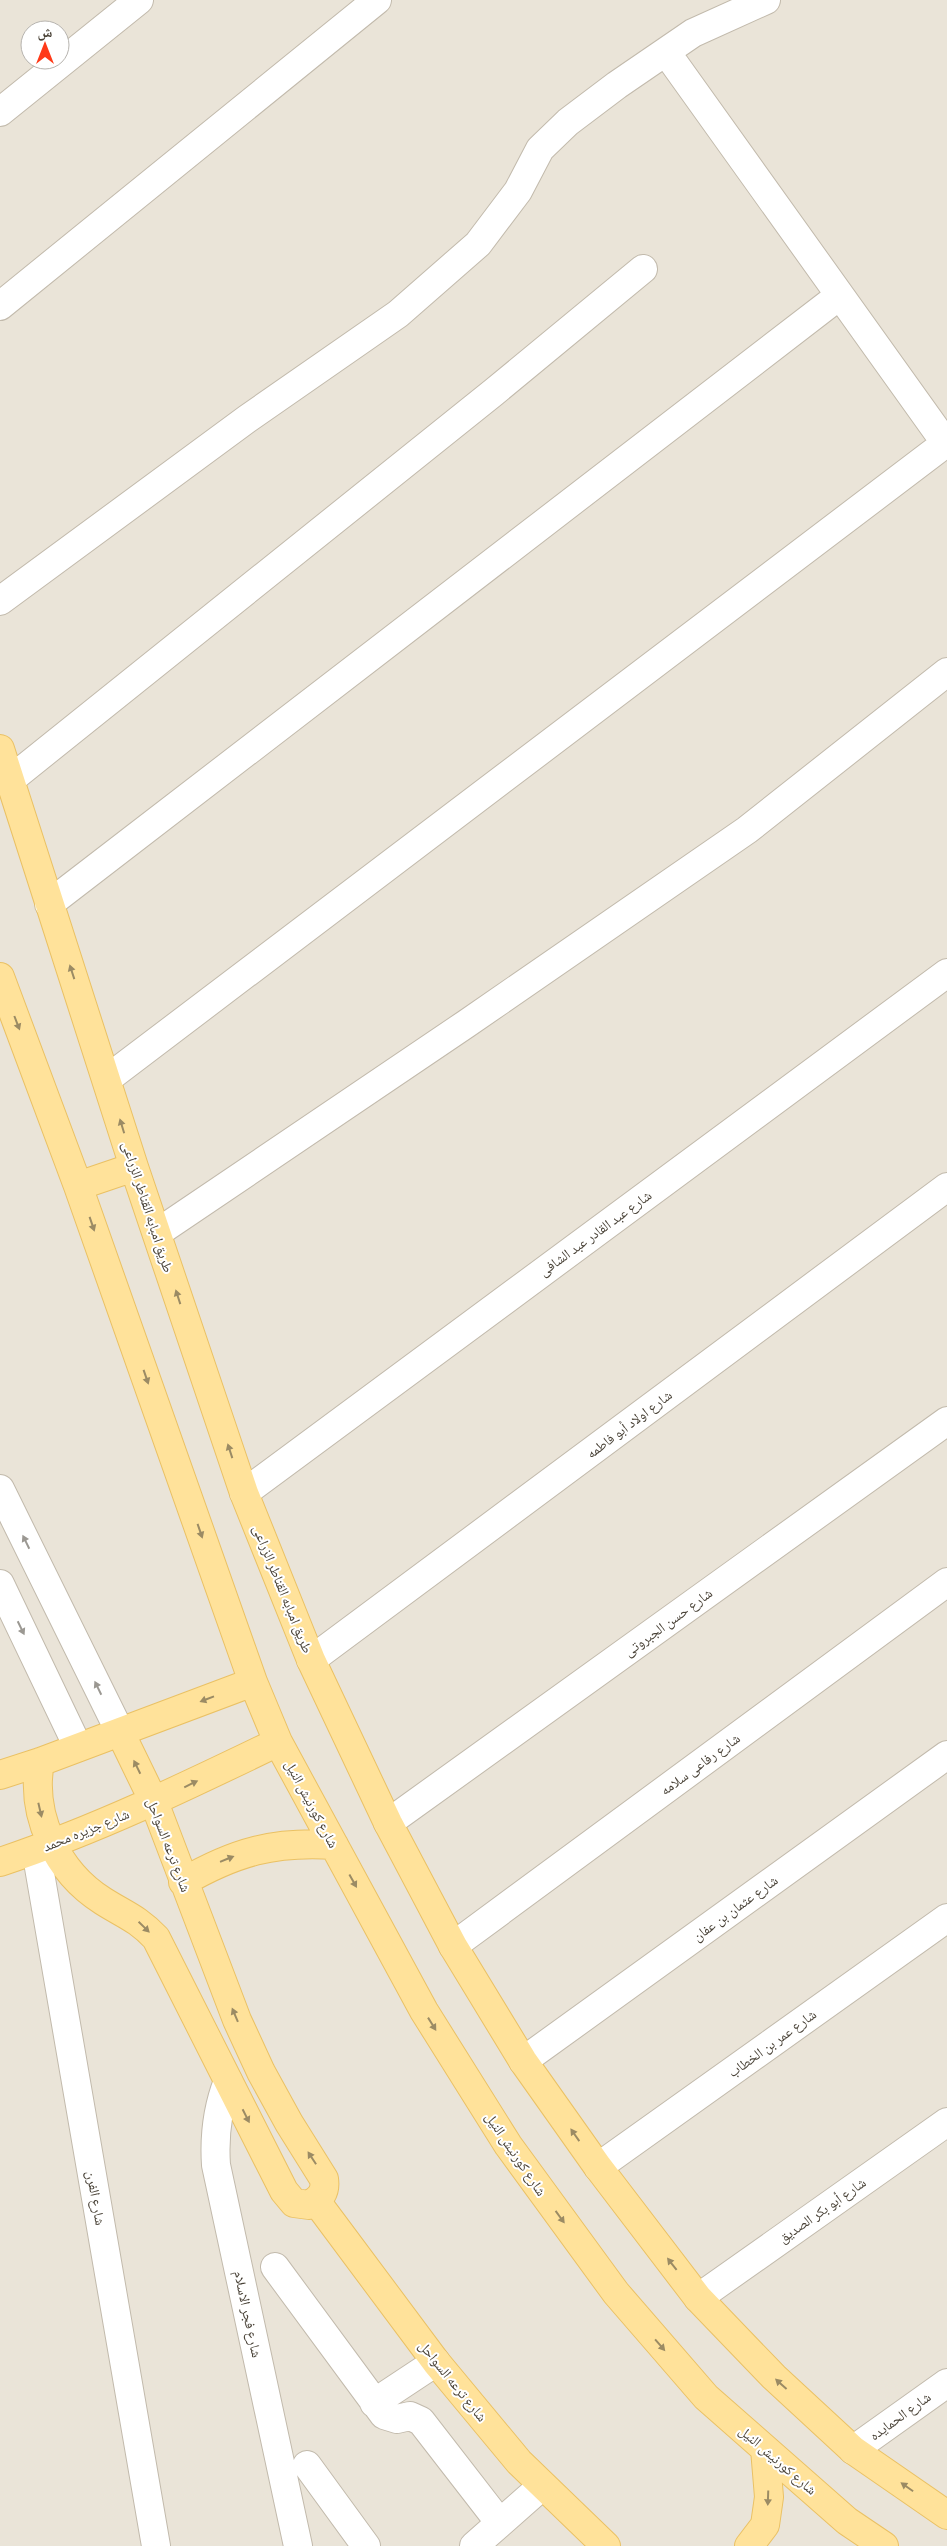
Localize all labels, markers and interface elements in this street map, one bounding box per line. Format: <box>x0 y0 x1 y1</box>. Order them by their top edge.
north arrow <box>20 20 70 70</box>
text: ش <box>38 23 53 41</box>
one-way arrow <box>67 964 75 979</box>
one-way arrow <box>14 1015 21 1030</box>
one-way arrow <box>117 1119 125 1134</box>
street label: طريق امبابه القناطر الزراعى <box>117 1139 178 1275</box>
street label: شارع عبد القادر عبد الشافى <box>535 1186 656 1281</box>
one-way arrow <box>88 1217 96 1232</box>
one-way arrow <box>174 1289 182 1304</box>
one-way arrow <box>143 1370 150 1385</box>
street label: شارع اولاد أبو فاطمه <box>582 1386 676 1463</box>
one-way arrow <box>226 1443 234 1458</box>
street label: طريق امبابه القناطر الزراعى <box>248 1522 317 1656</box>
one-way arrow <box>197 1523 204 1538</box>
one-way arrow <box>22 1535 30 1549</box>
street label: شارع حسن الجبروتى <box>620 1584 716 1661</box>
one-way arrow <box>17 1621 25 1635</box>
one-way arrow <box>94 1681 102 1695</box>
one-way arrow <box>200 1696 215 1703</box>
street label: شارع رفاعى سلامه <box>656 1729 744 1800</box>
street label: شارع كورنيش النيل <box>280 1757 343 1852</box>
one-way arrow <box>133 1760 141 1774</box>
one-way arrow <box>184 1780 198 1788</box>
street label: شارع ترعه السواحل <box>142 1796 195 1895</box>
one-way arrow <box>36 1803 44 1819</box>
street label: شارع جزيره محمد <box>40 1805 132 1856</box>
one-way arrow <box>219 1855 234 1862</box>
street label: شارع عثمان بن عفان <box>689 1871 782 1946</box>
one-way arrow <box>349 1875 358 1888</box>
one-way arrow <box>138 1921 150 1933</box>
street label: شارع عمر بن الخطاب <box>724 2005 820 2082</box>
one-way arrow <box>231 2007 239 2022</box>
one-way arrow <box>427 2017 437 2030</box>
one-way arrow <box>242 2108 250 2123</box>
street label: شارع كورنيش النيل <box>481 2109 551 2200</box>
one-way arrow <box>570 2128 580 2141</box>
one-way arrow <box>307 2151 317 2165</box>
street label: شارع الفرن <box>81 2169 110 2227</box>
street label: شارع أبو بكر الصديق <box>775 2173 870 2248</box>
one-way arrow <box>555 2210 565 2224</box>
one-way arrow <box>667 2257 677 2271</box>
street label: شارع فجر الاسلام <box>229 2269 266 2359</box>
street label: شارع ترعه السواحل <box>414 2337 491 2426</box>
one-way arrow <box>654 2339 666 2351</box>
one-way arrow <box>776 2378 788 2390</box>
street label: شارع الحمايده <box>866 2388 935 2445</box>
street label: شارع كورنيش النيل <box>735 2421 821 2499</box>
one-way arrow <box>900 2482 914 2492</box>
one-way arrow <box>763 2490 771 2506</box>

